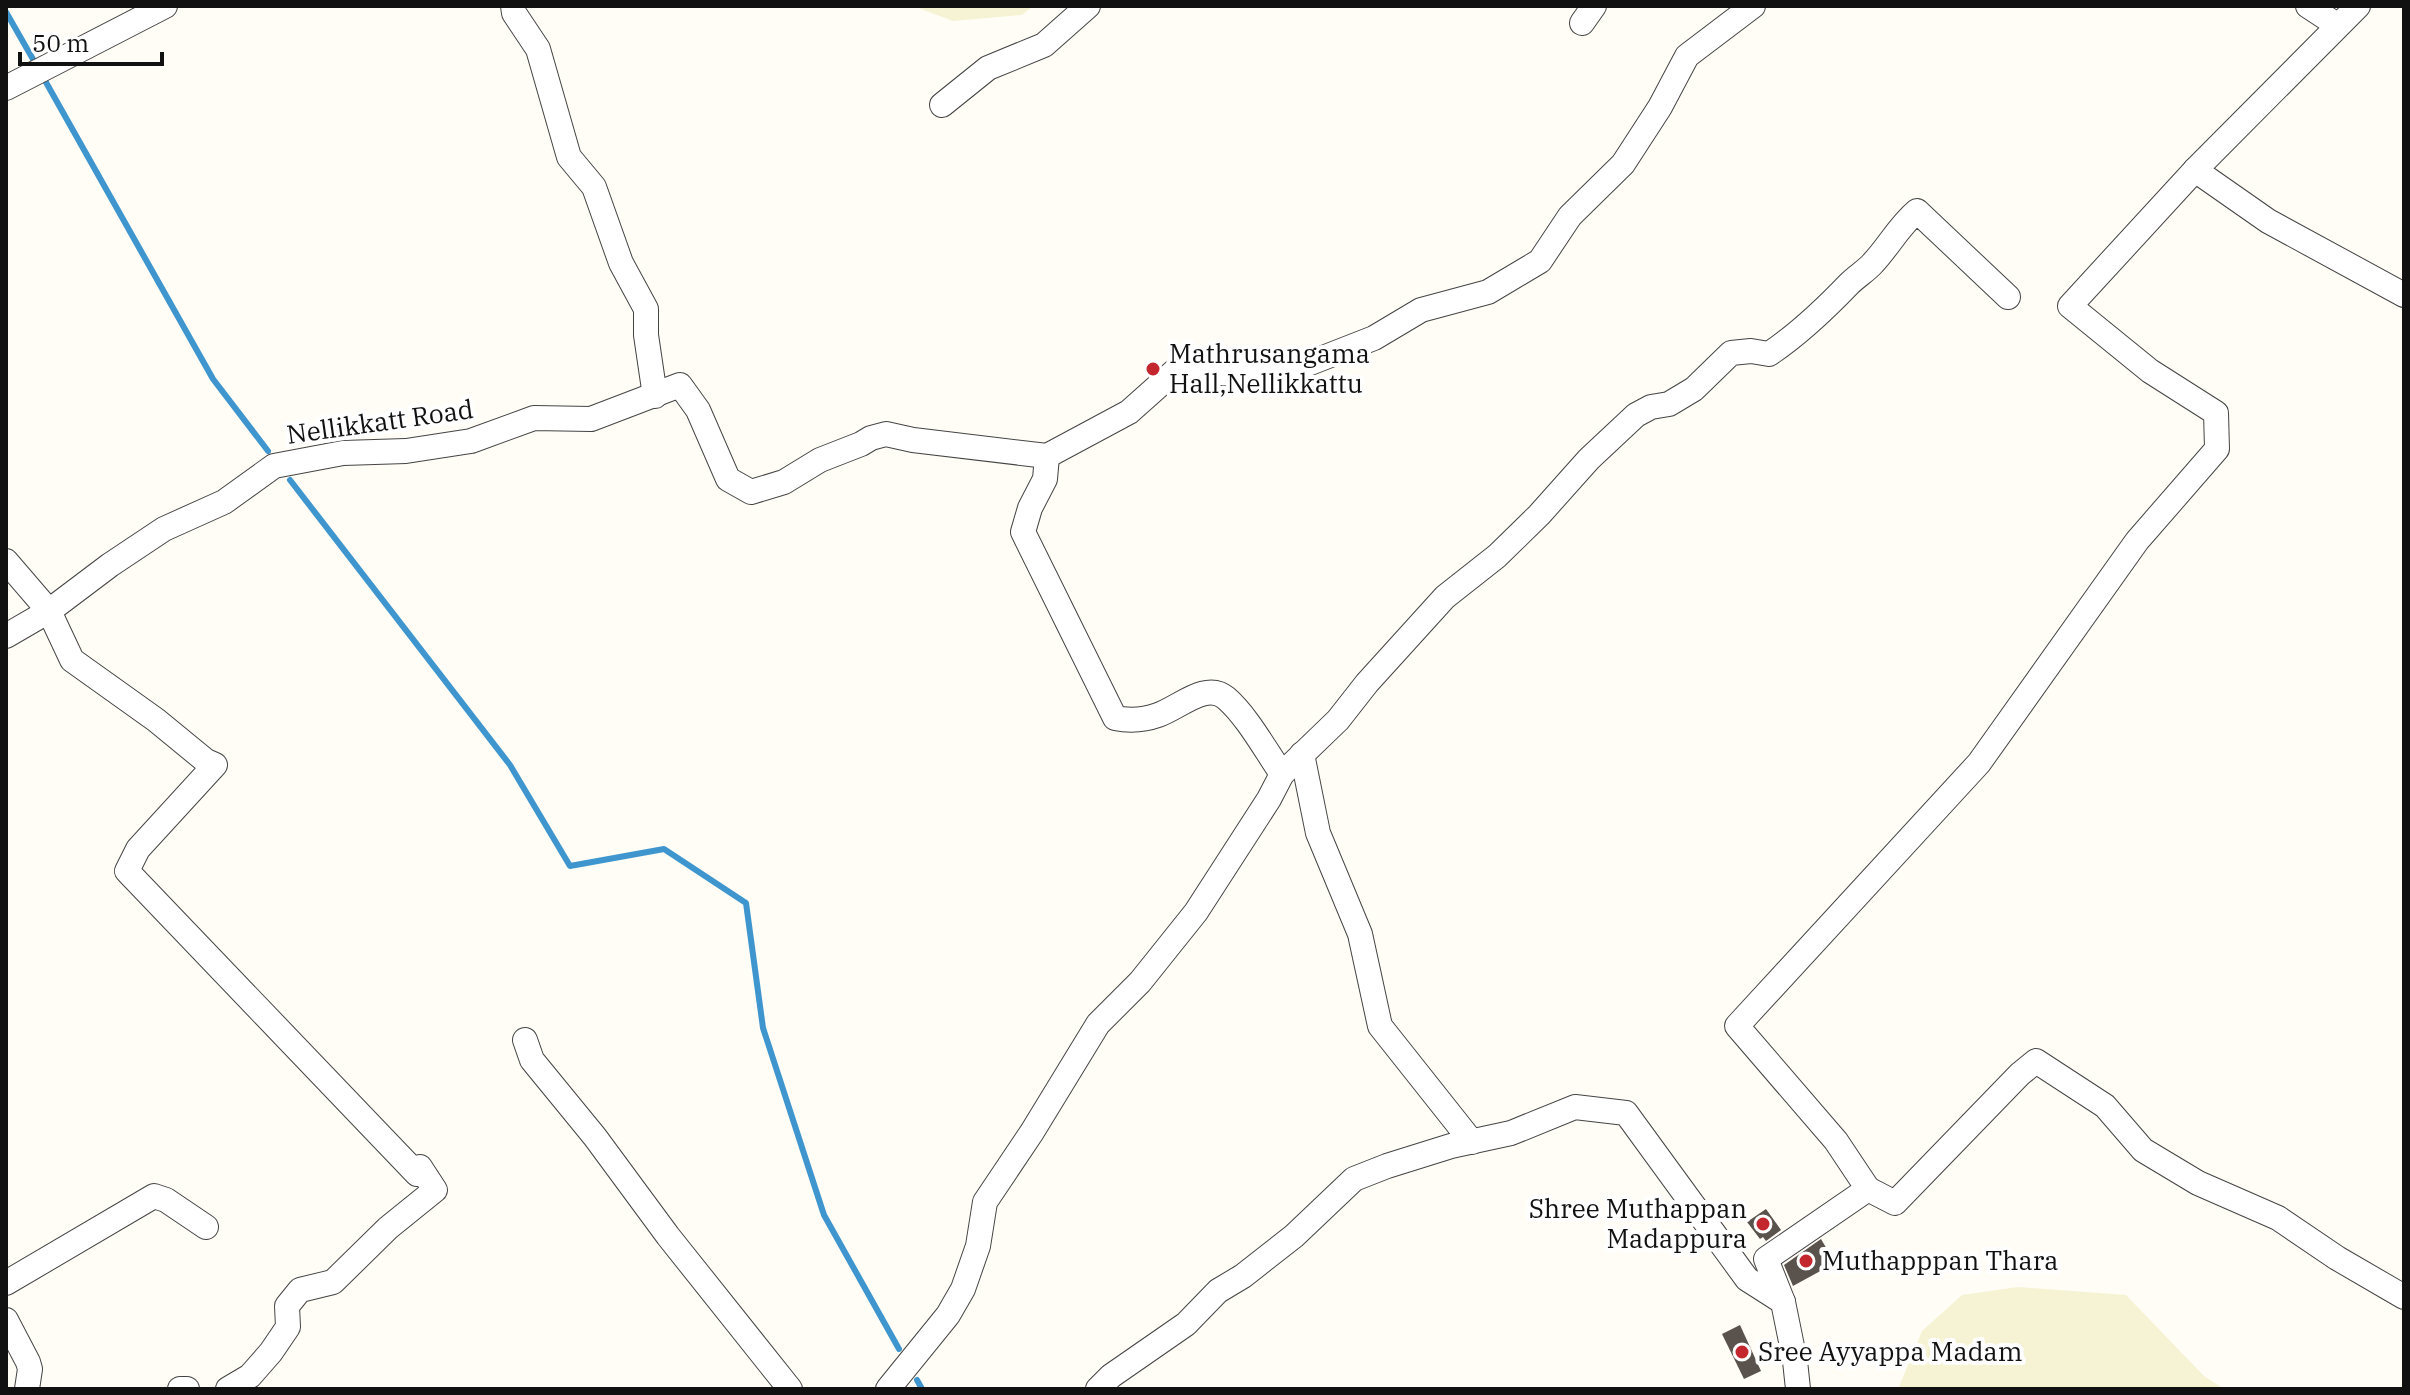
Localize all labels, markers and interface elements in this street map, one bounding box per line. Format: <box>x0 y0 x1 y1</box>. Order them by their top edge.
scale bar <box>20 16 162 66</box>
text: 50 m <box>32 27 89 59</box>
place label: Mathrusangama Hall,Nellikkattu <box>1169 336 1370 400</box>
marker: Mathrusangama Hall,Nellikkattu <box>1144 360 1162 378</box>
street label: Nellikkatt Road <box>284 391 475 451</box>
place label: Shree Muthappan Madappura <box>1529 1191 1747 1255</box>
marker: Shree Muthappan Madappura <box>1754 1215 1772 1233</box>
place label: Muthapppan Thara <box>1822 1243 2058 1277</box>
marker: Muthapppan Thara <box>1797 1252 1815 1270</box>
place label: Sree Ayyappa Madam <box>1758 1334 2022 1368</box>
marker: Sree Ayyappa Madam <box>1733 1343 1751 1361</box>

